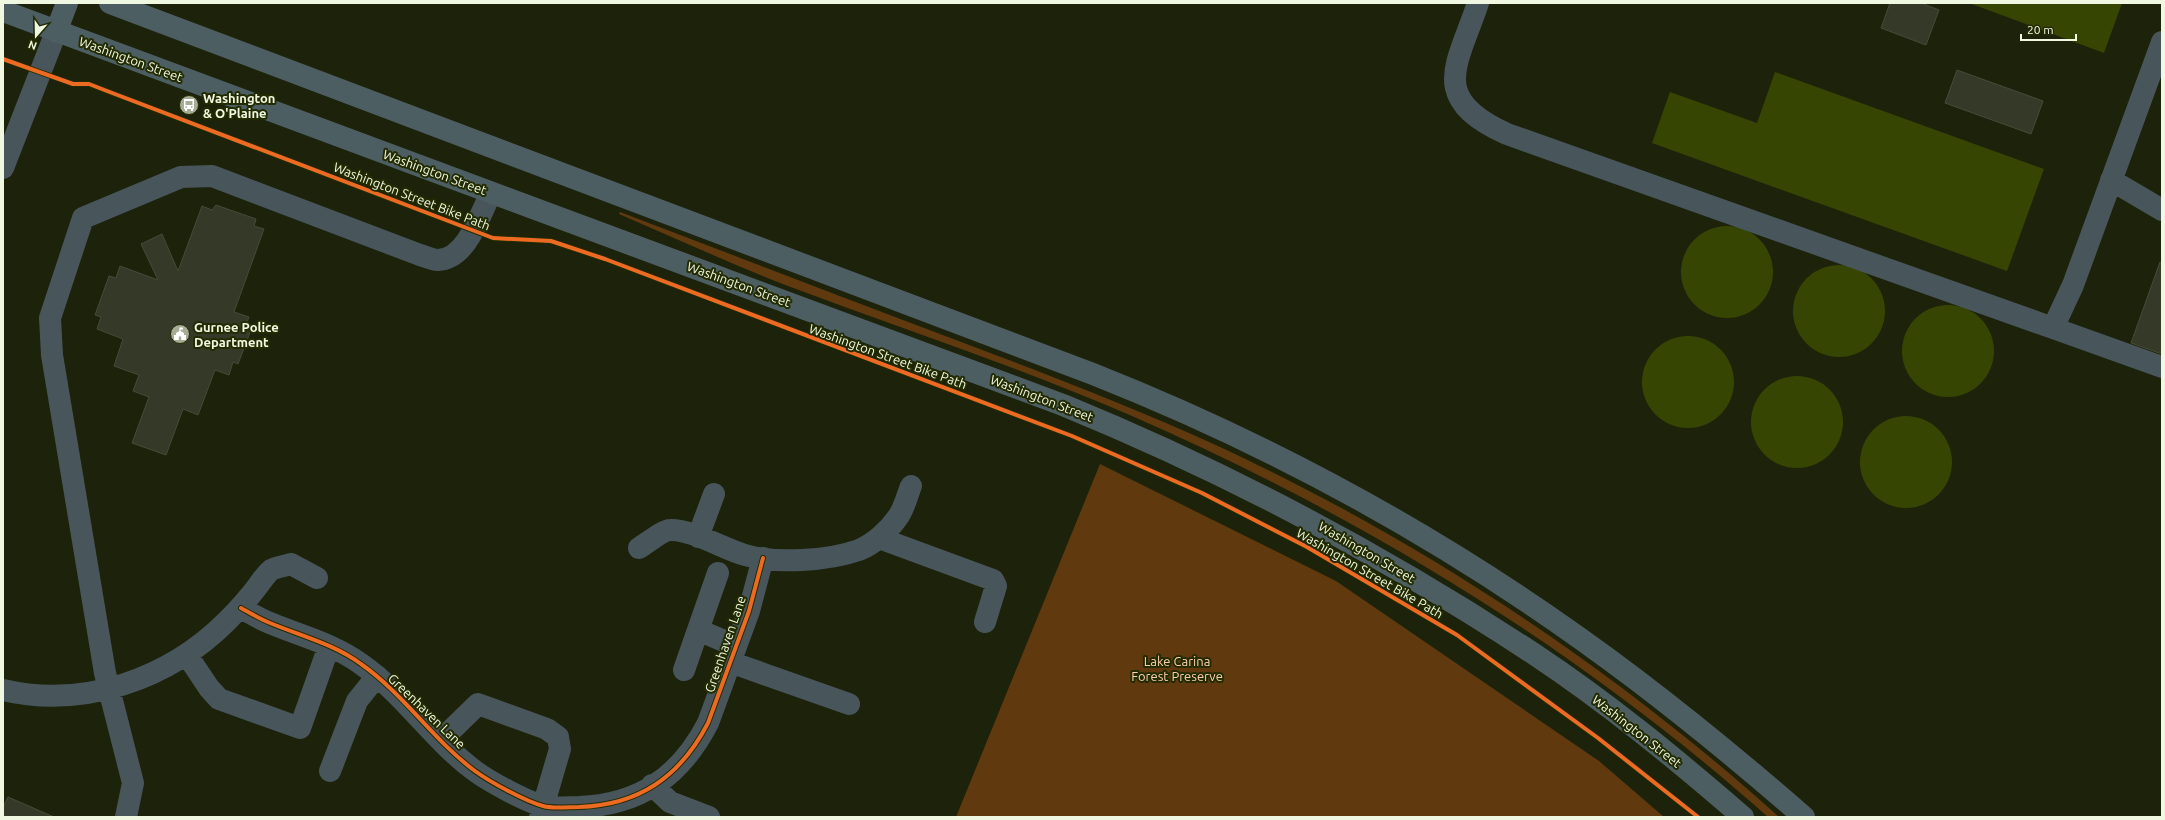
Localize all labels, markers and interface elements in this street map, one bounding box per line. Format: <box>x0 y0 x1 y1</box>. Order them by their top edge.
north arrow <box>16 16 56 56</box>
scale bar <box>2021 16 2076 42</box>
text: 20 m <box>2027 23 2054 36</box>
street label: Washington Street <box>77 34 185 84</box>
text: N <box>27 38 38 52</box>
place label: Washington & O'Plaine <box>203 91 275 120</box>
bus stop icon: Washington & O'Plaine <box>178 94 200 116</box>
street label: Washington Street <box>381 147 489 197</box>
street label: Washington Street Bike Path <box>332 160 492 232</box>
street label: Washington Street <box>685 259 793 309</box>
place label: Gurnee Police Department <box>194 320 279 349</box>
street label: Washington Street Bike Path <box>807 321 969 391</box>
public building icon: Gurnee Police Department <box>169 323 191 345</box>
street label: Washington Street <box>989 372 1095 424</box>
street label: Washington Street <box>1316 519 1418 585</box>
street label: Washington Street Bike Path <box>1294 525 1446 621</box>
street label: Greenhaven Lane <box>702 594 748 694</box>
park label: Lake Carina Forest Preserve <box>1131 654 1223 683</box>
street label: Greenhaven Lane <box>386 671 468 751</box>
street label: Washington Street <box>1590 692 1684 770</box>

